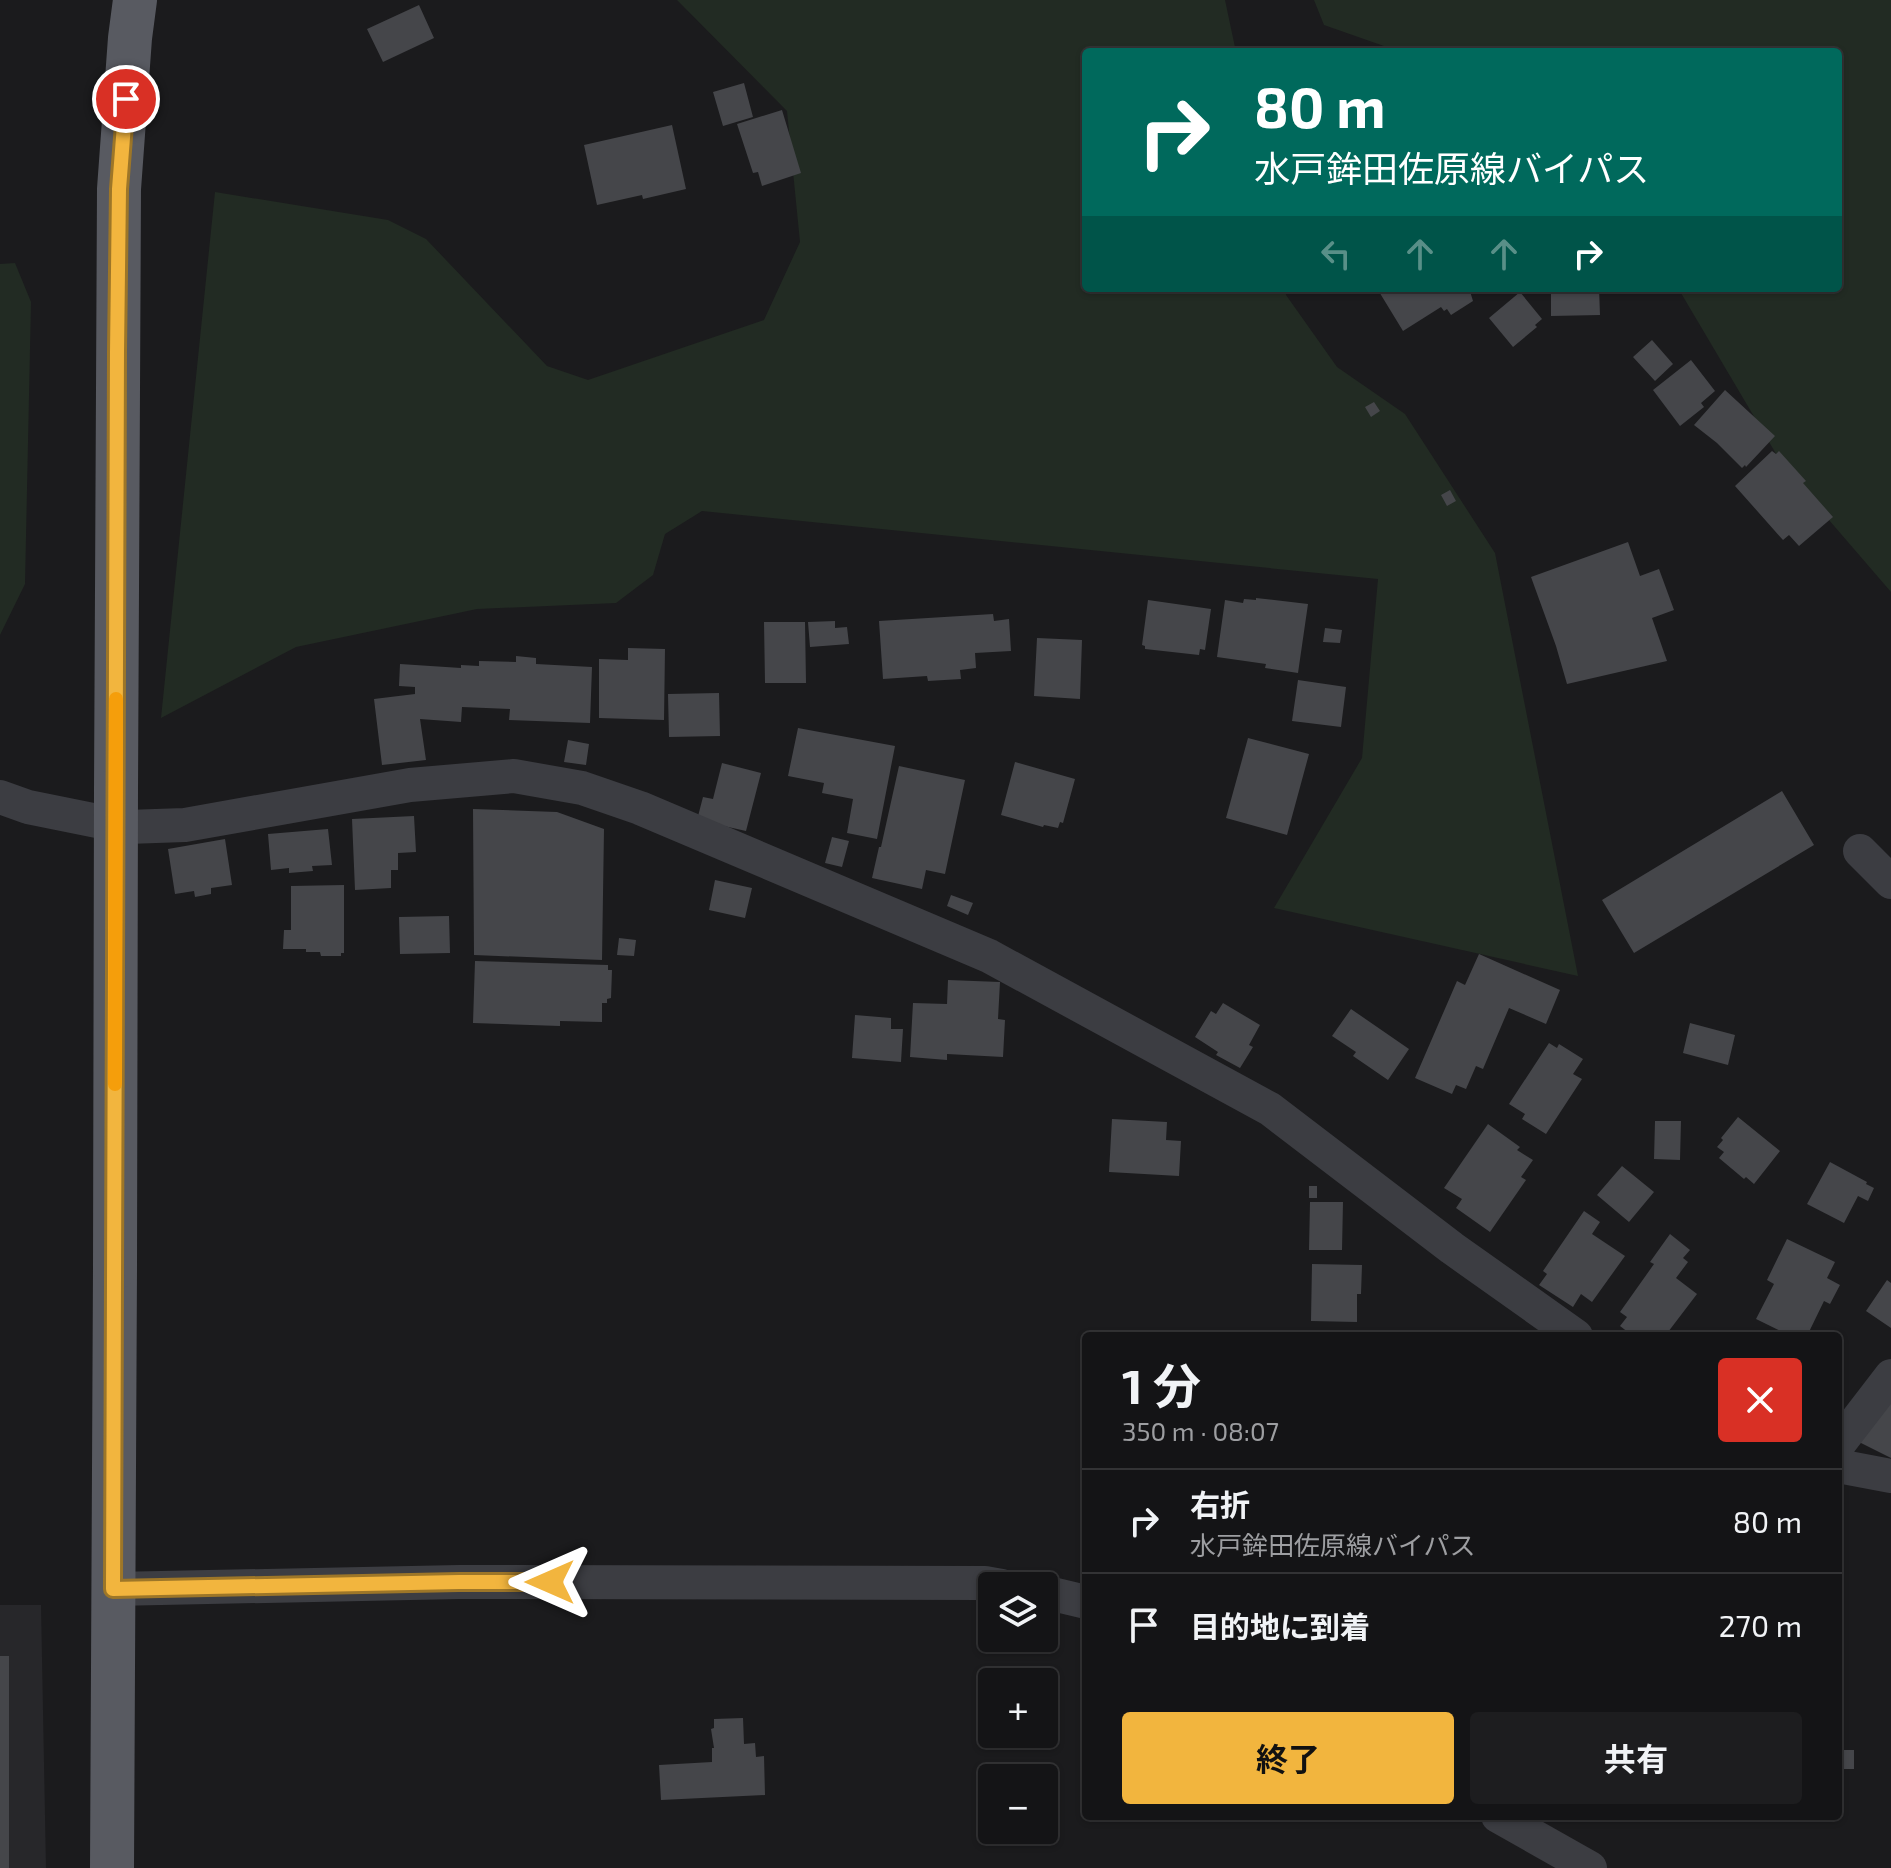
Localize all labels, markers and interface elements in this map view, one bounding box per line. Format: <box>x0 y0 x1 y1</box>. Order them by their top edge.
pin <box>92 65 160 133</box>
text: 80 m <box>1254 72 1386 139</box>
icon: arrive <box>104 77 148 121</box>
icon: right <box>1122 80 1226 184</box>
text: 水戸鉾田佐原線バイパス <box>1254 146 1649 189</box>
icon: left <box>1314 232 1358 276</box>
icon: ahead <box>1398 232 1442 276</box>
icon: ahead <box>1482 232 1526 276</box>
icon: right <box>1566 232 1610 276</box>
text: 1 分 <box>1122 1356 1201 1414</box>
button: close <box>1718 1358 1802 1442</box>
text: 350 m · 08:07 <box>1122 1415 1279 1446</box>
text: 右折 <box>1190 1486 1250 1522</box>
icon: right <box>1122 1499 1166 1543</box>
text: 80 m <box>1733 1503 1802 1539</box>
text: 水戸鉾田佐原線バイパス <box>1190 1529 1475 1560</box>
position arrow <box>508 1540 592 1624</box>
map controls <box>978 1572 1058 1844</box>
button: layers <box>978 1572 1058 1652</box>
icon: arrive <box>1122 1603 1166 1647</box>
text: 270 m <box>1719 1607 1802 1643</box>
text: 目的地に到着 <box>1190 1608 1370 1644</box>
button: + <box>978 1668 1058 1748</box>
button: 終了 <box>1122 1712 1454 1804</box>
button: 共有 <box>1470 1712 1802 1804</box>
button: − <box>978 1764 1058 1844</box>

